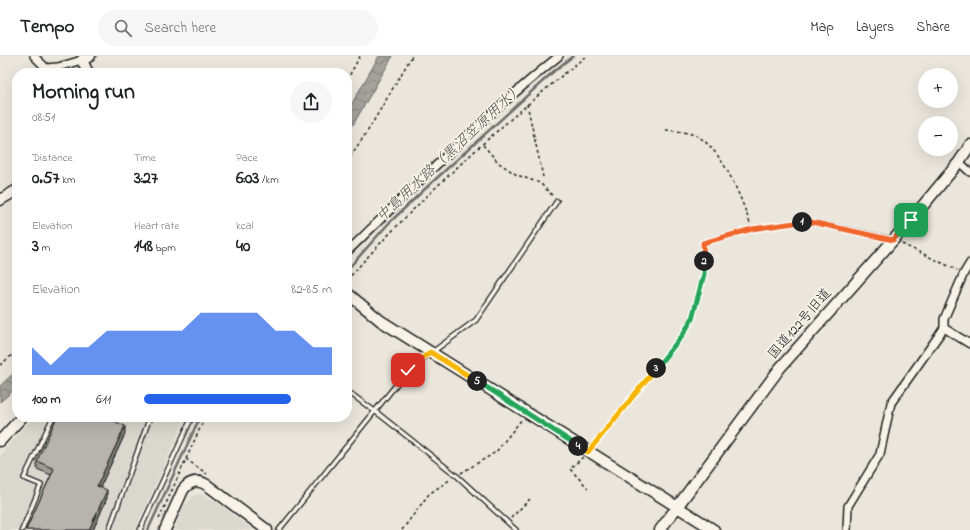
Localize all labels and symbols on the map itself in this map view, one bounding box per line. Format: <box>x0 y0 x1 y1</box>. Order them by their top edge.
water label: 中島用水路（黒沼笠原用水） <box>371 78 529 228</box>
pin <box>894 203 928 237</box>
pin: 1 <box>792 212 812 232</box>
pin: 2 <box>694 251 714 271</box>
street label: 国道122号旧道 <box>763 284 837 364</box>
pin <box>391 353 425 387</box>
pin: 3 <box>646 358 666 378</box>
pin: 5 <box>467 371 487 391</box>
pin: 4 <box>568 436 588 456</box>

